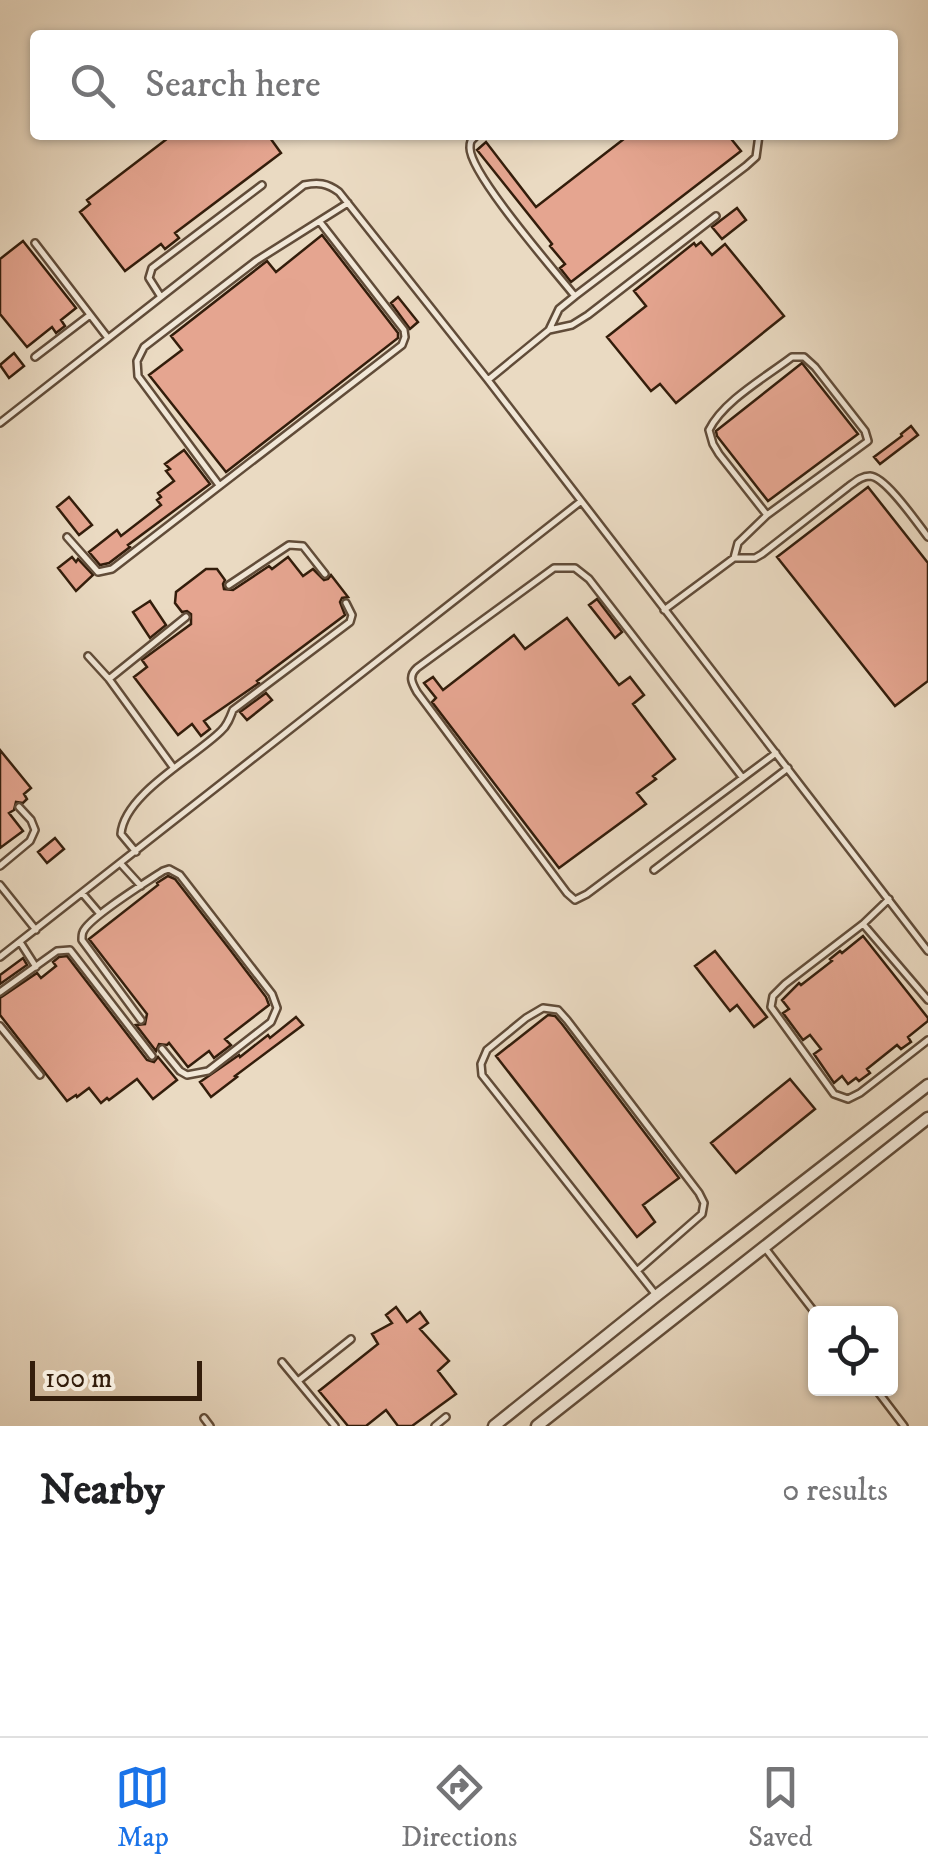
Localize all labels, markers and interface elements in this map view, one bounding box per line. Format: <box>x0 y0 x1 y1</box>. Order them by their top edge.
search box <box>30 30 898 140</box>
icon: search <box>65 58 120 113</box>
text: Search here <box>145 61 321 109</box>
map controls <box>808 1306 898 1396</box>
button: locate <box>808 1306 898 1396</box>
scale bar <box>30 1356 202 1400</box>
text: 100 m <box>45 1361 112 1396</box>
text: Nearby <box>40 1465 164 1517</box>
text: 0 results <box>782 1471 888 1511</box>
tab: Map <box>115 1760 170 1855</box>
tab: Directions <box>401 1760 517 1855</box>
tab: Saved <box>748 1760 813 1855</box>

